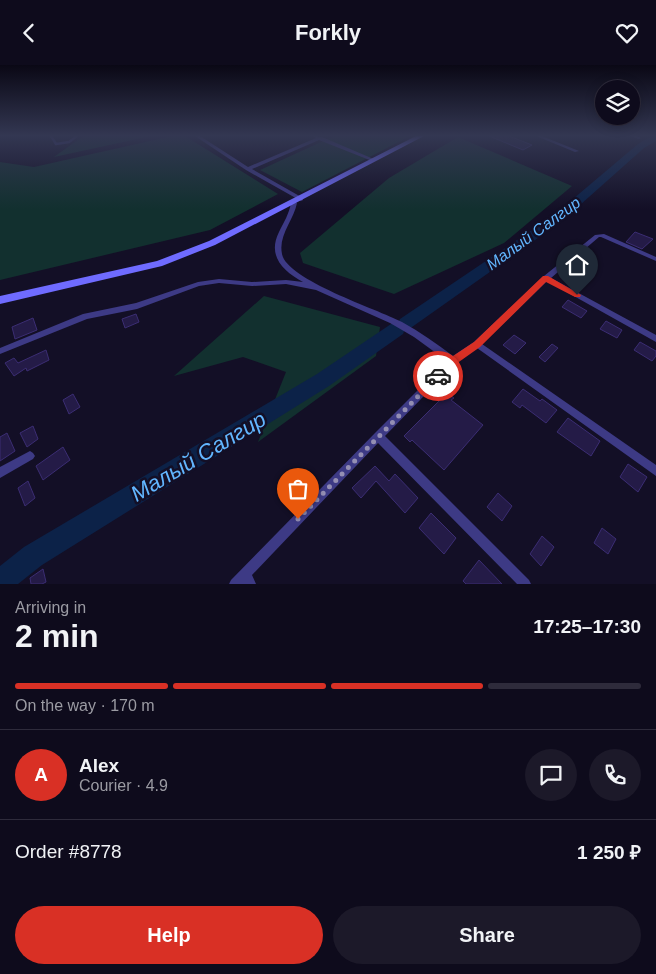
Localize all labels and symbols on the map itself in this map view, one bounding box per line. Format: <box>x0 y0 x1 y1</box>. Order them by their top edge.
water label: Малый Салгир <box>483 194 583 273</box>
pin <box>556 244 598 295</box>
courier <box>413 351 463 401</box>
water label: Малый Салгир <box>126 406 270 507</box>
pin <box>277 468 319 519</box>

